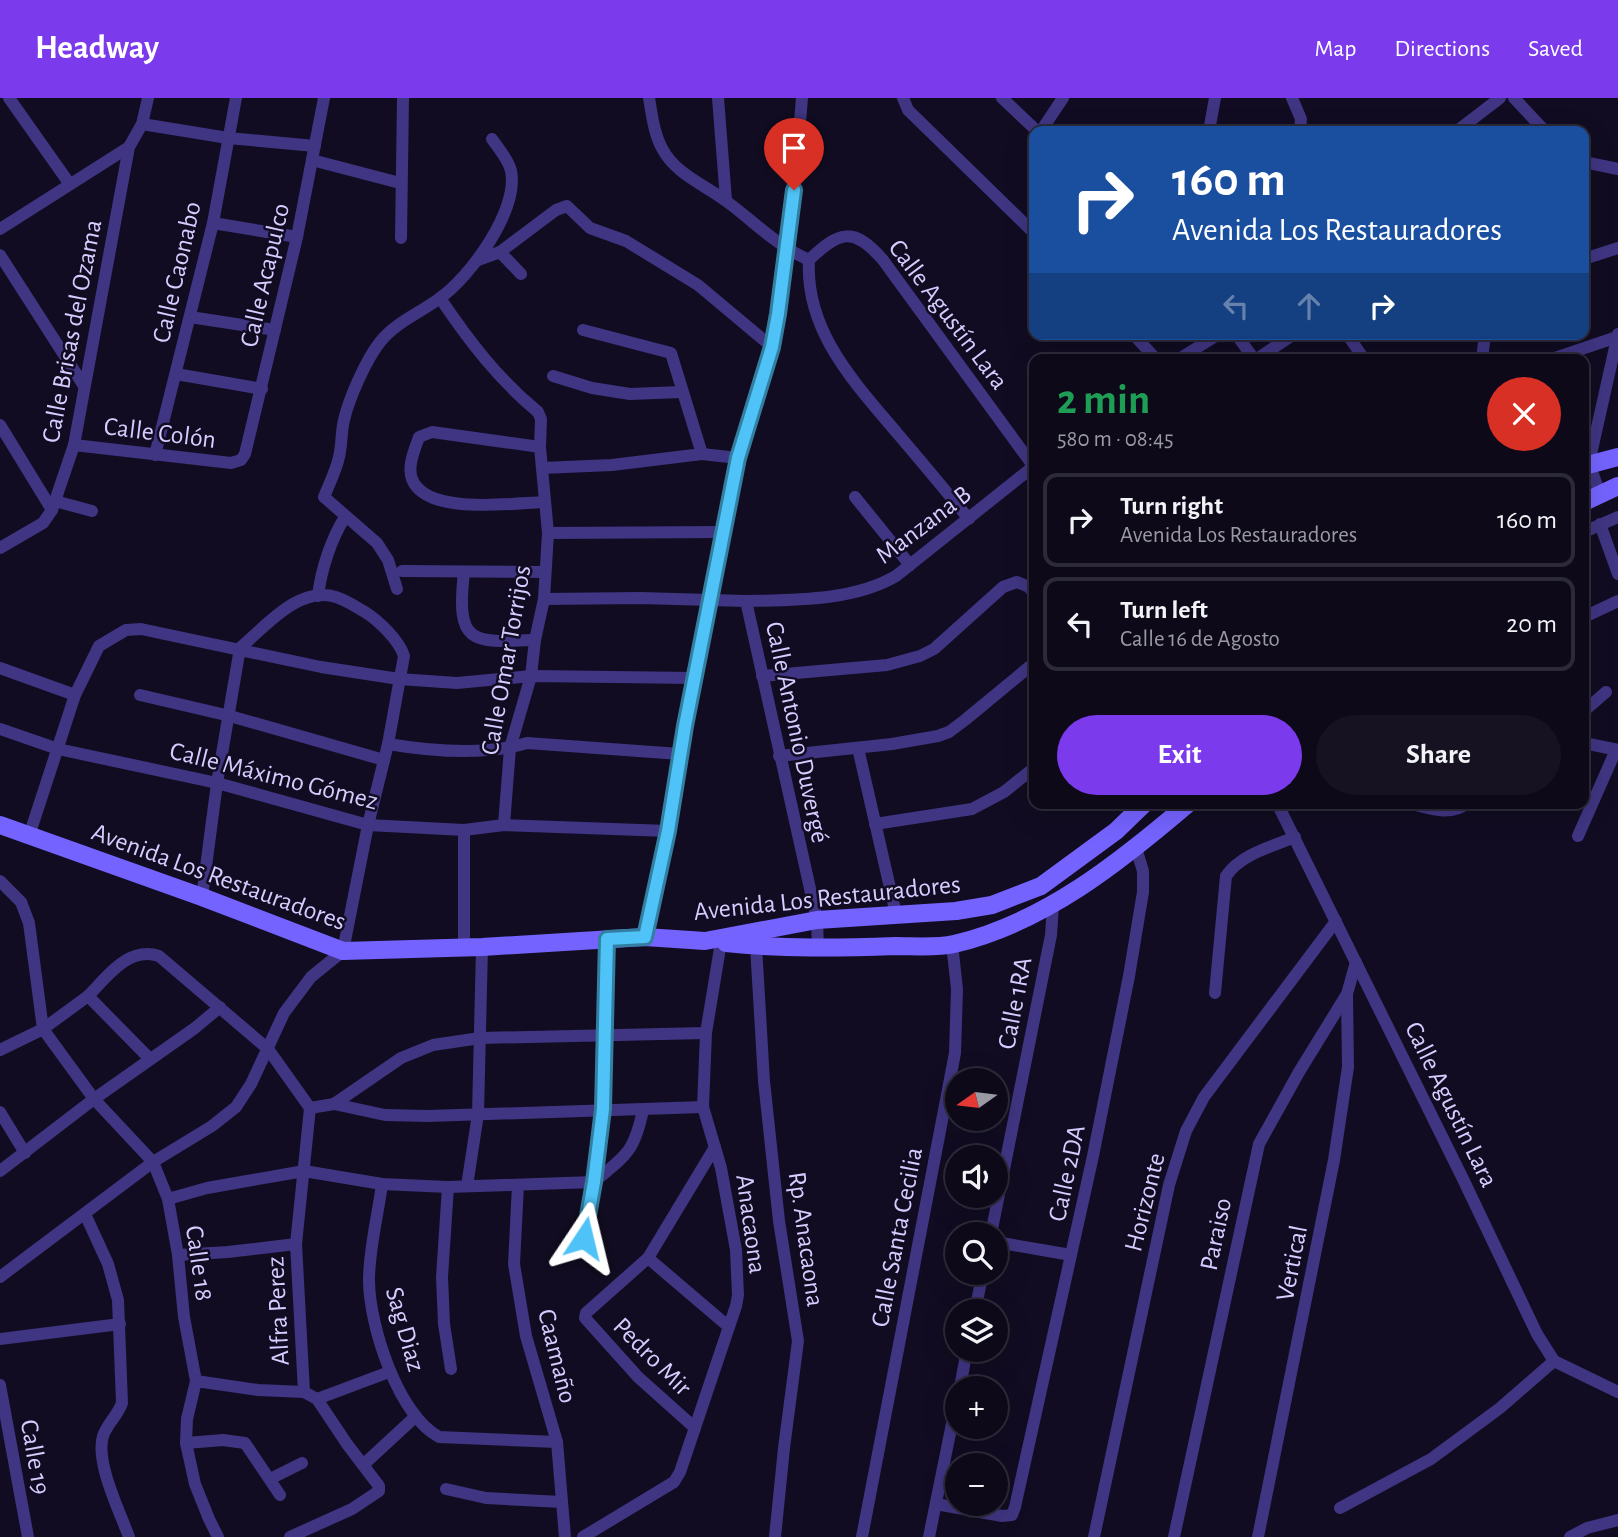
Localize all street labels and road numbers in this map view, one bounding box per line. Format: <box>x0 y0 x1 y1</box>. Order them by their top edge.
street label: Calle Caonabo <box>148 199 206 345</box>
street label: Calle Acapulco <box>236 201 294 350</box>
street label: Calle Brisas del Ozama <box>38 218 106 445</box>
street label: Calle Agustín Lara <box>884 235 1013 394</box>
street label: Calle Colón <box>102 413 217 453</box>
street label: Manzana B <box>871 481 976 569</box>
street label: Calle Omar Torrijos <box>476 563 535 757</box>
street label: Calle Antonio Duvergé <box>761 619 833 845</box>
street label: Calle Máximo Gómez <box>167 738 380 814</box>
street label: Avenida Los Restauradores <box>88 819 349 935</box>
street label: Avenida Los Restauradores <box>692 871 962 925</box>
street label: Calle 1RA <box>993 955 1037 1051</box>
street label: Calle Agustín Lara <box>1400 1018 1502 1191</box>
street label: Calle 2DA <box>1044 1123 1090 1224</box>
street label: Calle Santa Cecilia <box>867 1145 927 1329</box>
street label: Horizonte <box>1120 1150 1170 1254</box>
street label: Rp. Anacaona <box>784 1170 828 1308</box>
street label: Anacaona <box>731 1173 771 1275</box>
street label: Paraiso <box>1196 1196 1236 1273</box>
street label: Vertical <box>1272 1223 1312 1303</box>
street label: Calle 18 <box>181 1224 217 1303</box>
street label: Alfra Perez <box>262 1256 294 1366</box>
street label: Sag Diaz <box>381 1284 429 1374</box>
street label: Caamaño <box>533 1307 581 1406</box>
street label: Pedro Mir <box>608 1313 697 1401</box>
street label: Calle 19 <box>16 1418 54 1497</box>

